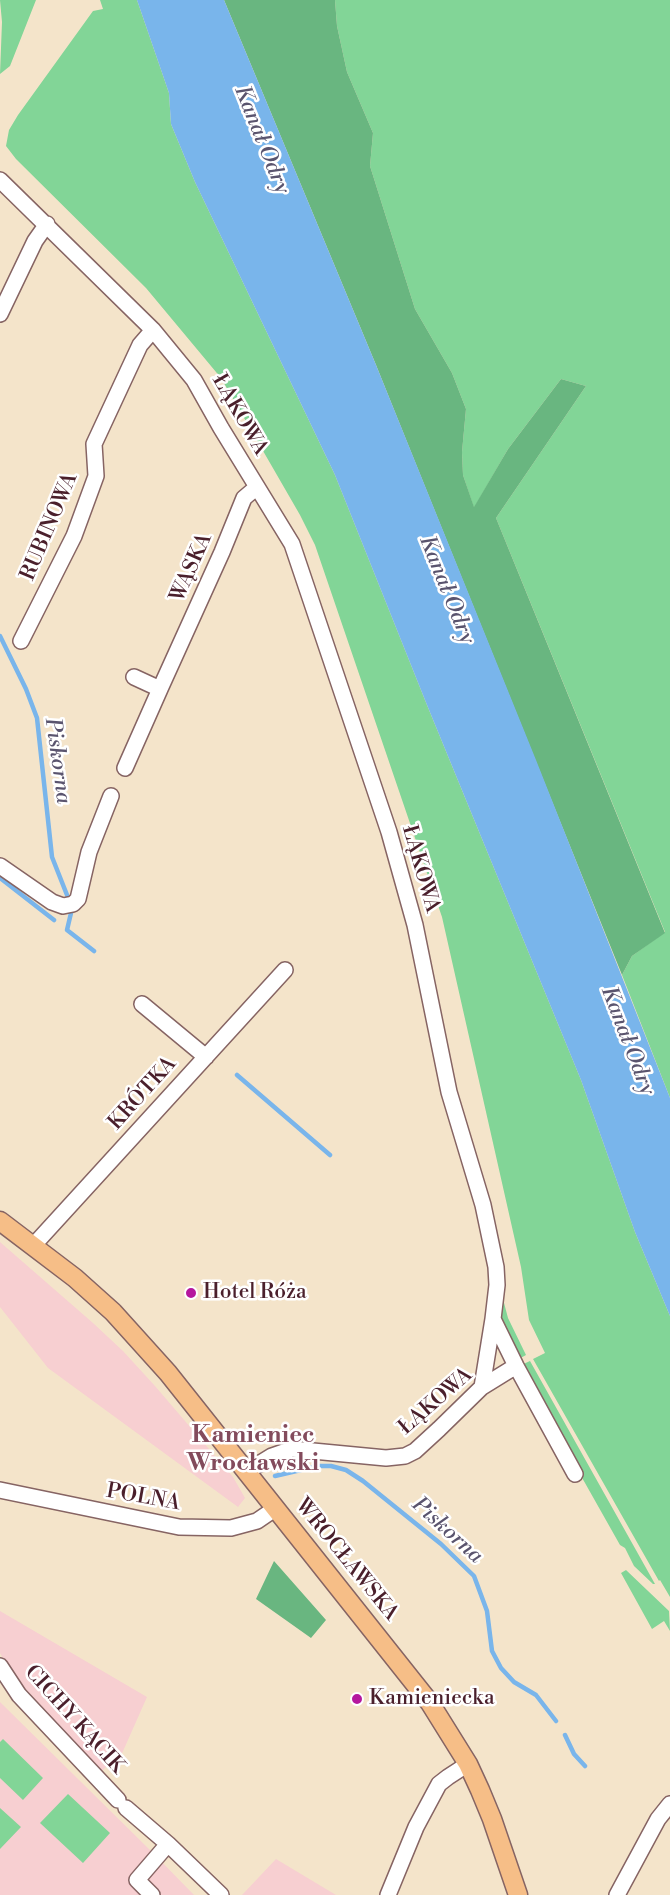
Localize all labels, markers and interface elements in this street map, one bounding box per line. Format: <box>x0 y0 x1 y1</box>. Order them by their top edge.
water label: Kanał Odry <box>227 82 295 198</box>
street label: ŁĄKOWA <box>206 370 272 460</box>
street label: RUBINOWA <box>16 469 84 585</box>
street label: WĄSKA <box>166 530 218 606</box>
water label: Kanał Odry <box>412 532 480 648</box>
water label: Piskorna <box>38 716 76 806</box>
street label: ŁĄKOWA <box>396 822 444 916</box>
water label: Kanał Odry <box>594 983 660 1099</box>
street label: KRÓTKA <box>104 1052 182 1136</box>
place label: Hotel Róża <box>203 1280 307 1306</box>
marker: Hotel Róża <box>184 1286 198 1300</box>
street label: ŁĄKOWA <box>394 1363 478 1441</box>
district label: Kamieniec Wrocławski <box>187 1422 319 1478</box>
street label: POLNA <box>104 1479 182 1517</box>
water label: Piskorna <box>406 1492 488 1570</box>
street label: WROCŁAWSKA <box>289 1494 403 1626</box>
street label: CICHY KĄCIK <box>19 1660 129 1780</box>
place label: Kamieniecka <box>369 1686 495 1712</box>
marker: Kamieniecka <box>350 1692 364 1706</box>

